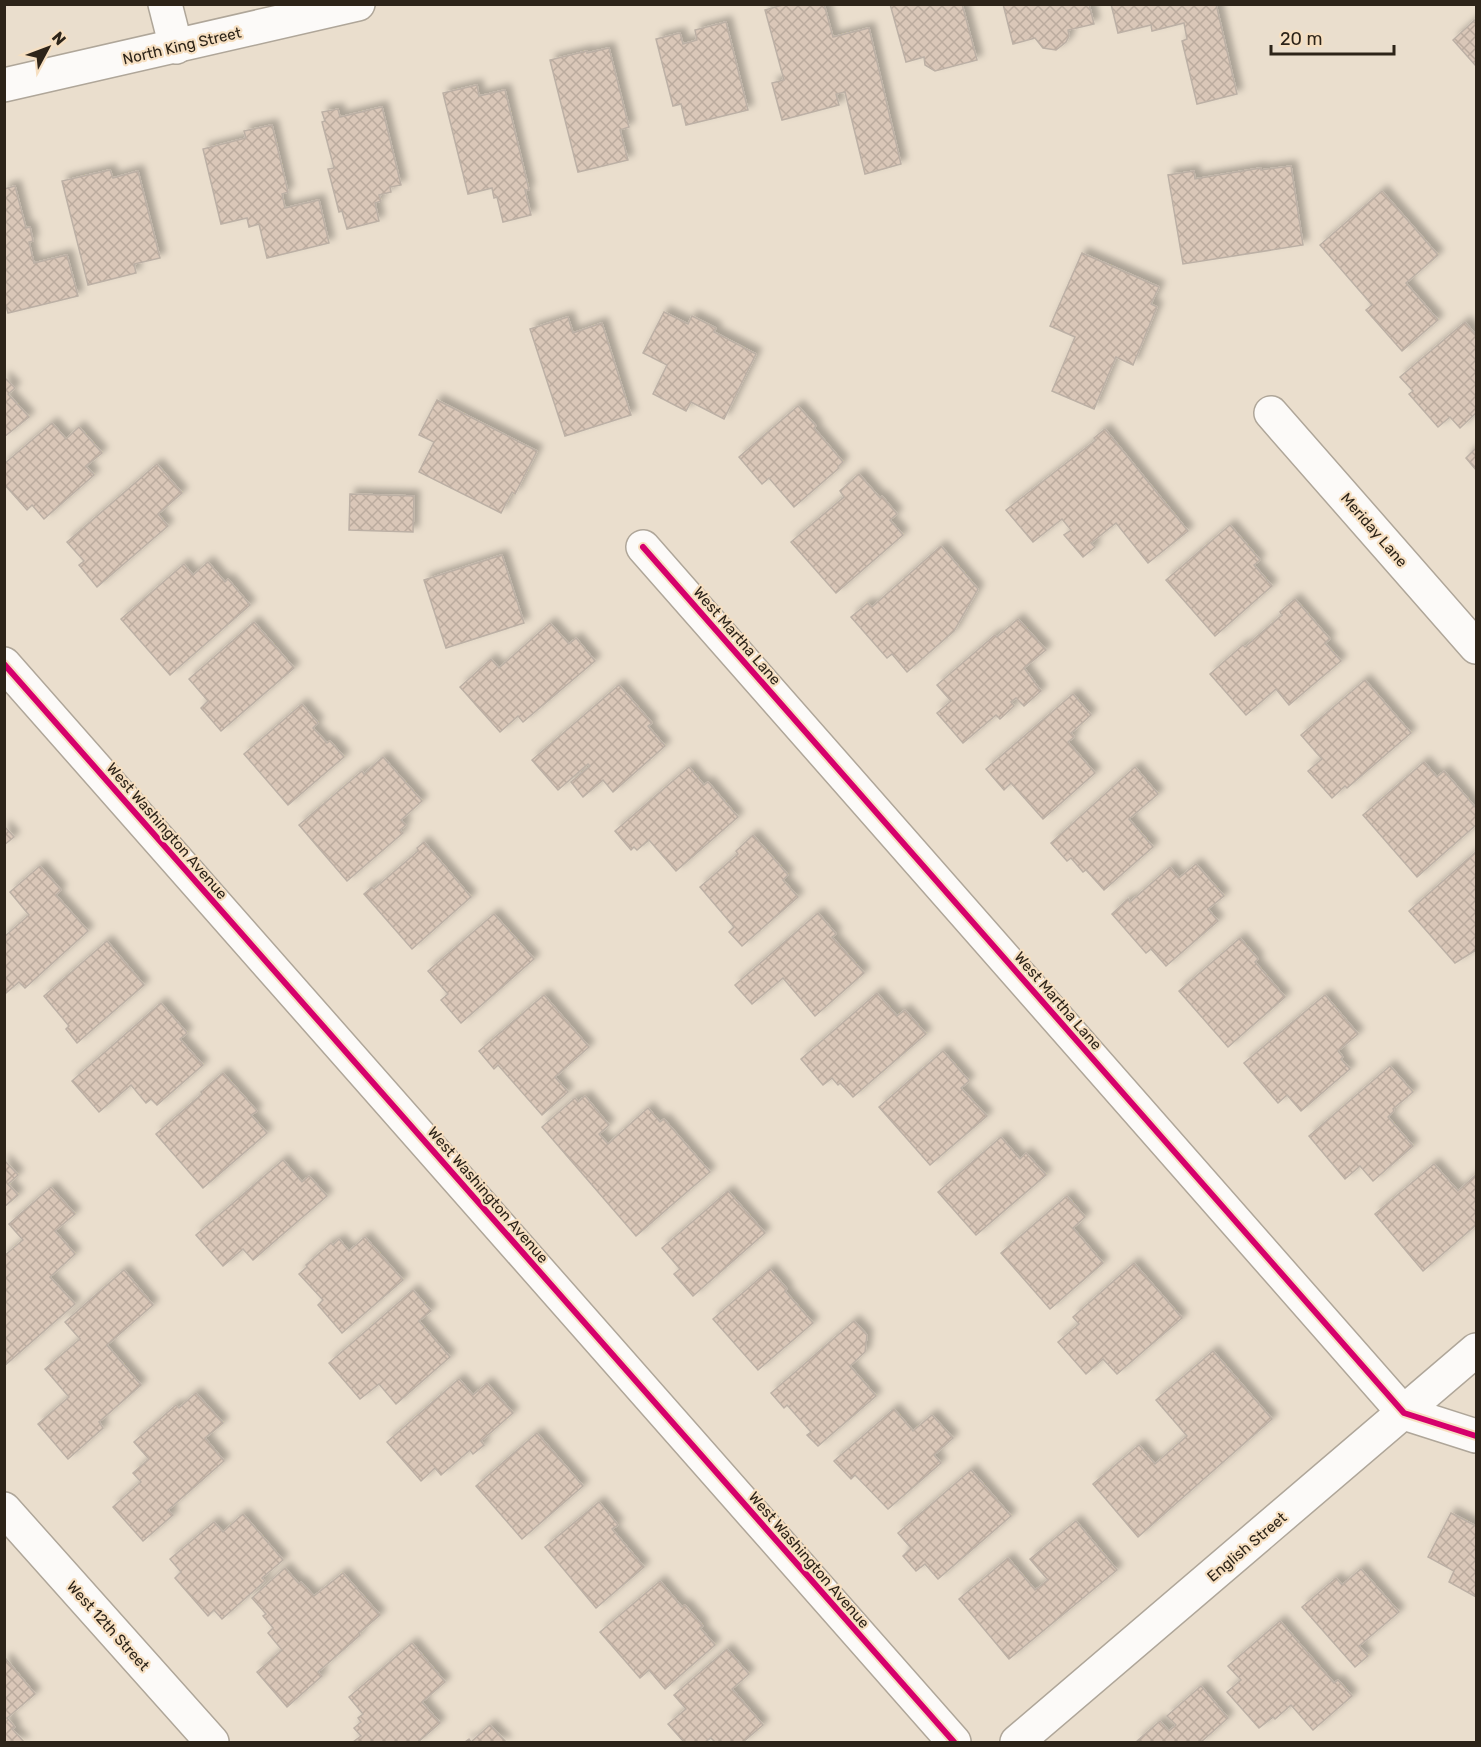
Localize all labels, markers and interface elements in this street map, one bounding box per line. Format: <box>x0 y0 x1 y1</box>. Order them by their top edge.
north arrow <box>18 18 78 78</box>
scale bar <box>1271 18 1394 56</box>
street label: North King Street <box>121 24 243 68</box>
text: N <box>48 28 70 49</box>
text: 20 m <box>1280 28 1322 50</box>
street label: Meriday Lane <box>1337 489 1411 571</box>
street label: West Martha Lane <box>689 583 785 689</box>
street label: West Washington Avenue <box>103 759 231 903</box>
street label: West Martha Lane <box>1010 948 1106 1054</box>
street label: West Washington Avenue <box>424 1123 552 1267</box>
street label: West Washington Avenue <box>745 1488 873 1632</box>
street label: English Street <box>1204 1508 1291 1585</box>
street label: West 12th Street <box>63 1577 153 1675</box>

